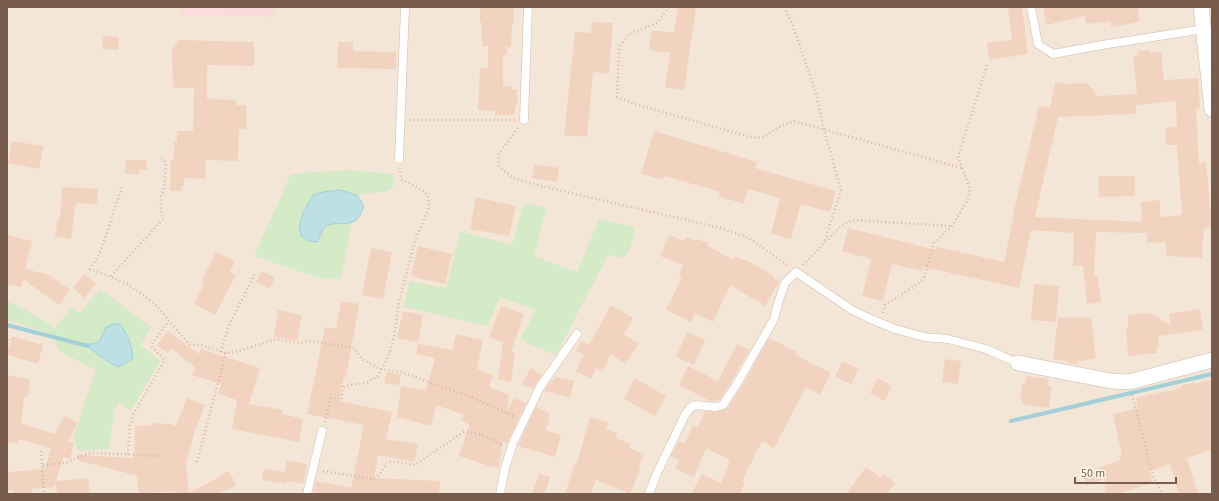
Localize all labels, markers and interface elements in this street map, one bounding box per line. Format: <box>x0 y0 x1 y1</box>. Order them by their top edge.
scale bar <box>1075 459 1176 485</box>
text: 50 m <box>1081 465 1105 482</box>

